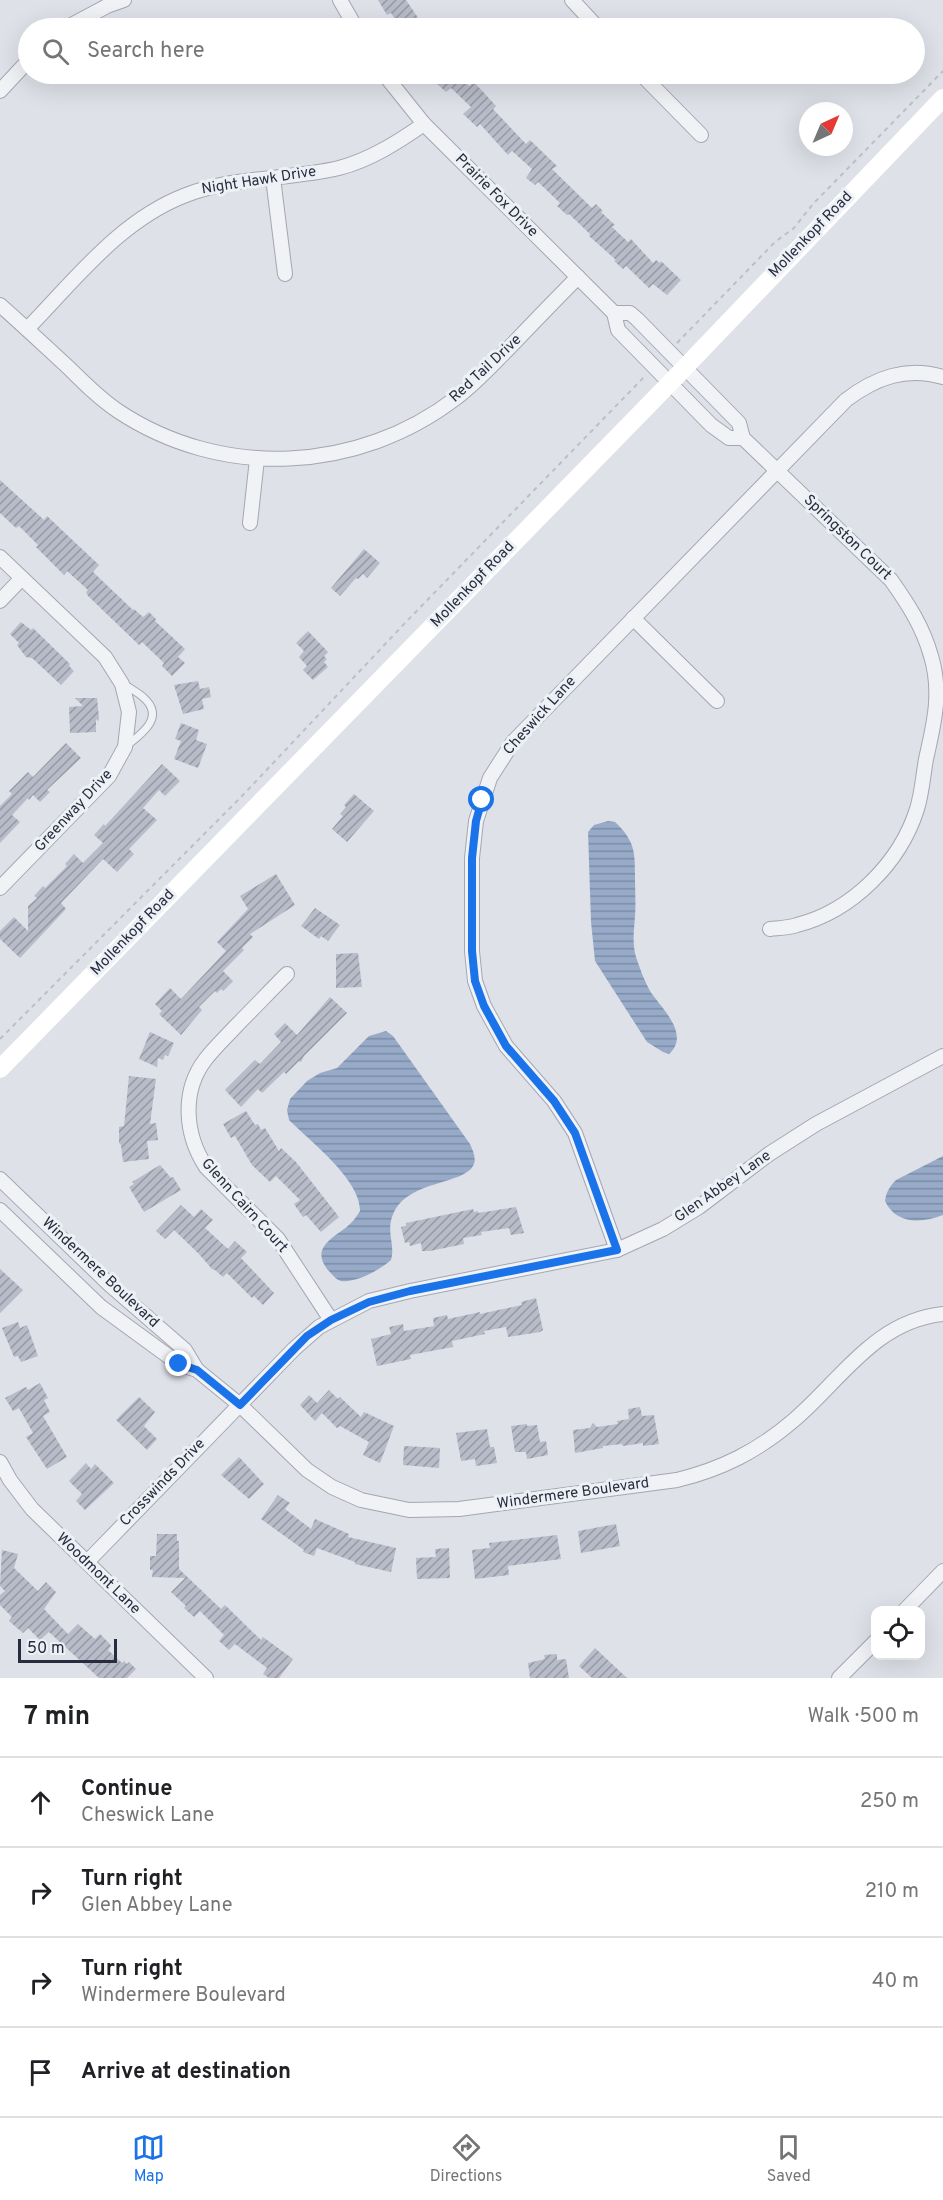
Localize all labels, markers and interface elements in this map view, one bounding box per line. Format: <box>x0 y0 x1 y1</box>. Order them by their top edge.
search box <box>18 18 925 84</box>
icon: search <box>39 35 72 68</box>
text: Search here <box>87 38 205 65</box>
north arrow <box>799 102 853 156</box>
street label: Prairie Fox Drive <box>450 150 542 242</box>
street label: Night Hawk Drive <box>200 163 318 199</box>
street label: Mollenkopf Road <box>765 188 857 282</box>
street label: Red Tail Drive <box>446 331 526 407</box>
street label: Springston Court <box>799 491 895 585</box>
street label: Mollenkopf Road <box>427 538 519 632</box>
street label: Cheswick Lane <box>500 673 580 759</box>
street label: Greenway Drive <box>31 766 117 856</box>
route start <box>468 786 494 812</box>
street label: Mollenkopf Road <box>87 886 179 980</box>
street label: Glen Abbey Lane <box>671 1147 775 1227</box>
street label: Glenn Cairn Court <box>197 1155 291 1257</box>
street label: Windermere Boulevard <box>37 1214 163 1332</box>
route end <box>165 1350 191 1376</box>
street label: Crosswinds Drive <box>116 1435 210 1531</box>
street label: Windermere Boulevard <box>496 1474 650 1514</box>
street label: Woodmont Lane <box>52 1529 144 1619</box>
map controls <box>871 1606 925 1660</box>
button: locate <box>871 1606 925 1660</box>
scale bar <box>18 1636 117 1664</box>
text: 50 m <box>27 1639 65 1659</box>
text: 7 min <box>24 1701 90 1734</box>
text: Walk · 500 m <box>807 1704 919 1730</box>
text: Continue <box>81 1776 172 1803</box>
icon: ahead <box>24 1786 57 1819</box>
text: 250 m <box>860 1789 919 1815</box>
text: Cheswick Lane <box>81 1803 214 1829</box>
text: Turn right <box>81 1866 183 1893</box>
icon: right <box>24 1876 57 1909</box>
text: 210 m <box>865 1879 919 1905</box>
text: Glen Abbey Lane <box>81 1893 232 1919</box>
text: Turn right <box>81 1956 183 1983</box>
icon: right <box>24 1966 57 1999</box>
text: 40 m <box>872 1969 919 1995</box>
text: Windermere Boulevard <box>81 1983 286 2009</box>
icon: arrive <box>24 2056 57 2089</box>
text: Arrive at destination <box>81 2059 291 2086</box>
tab: Map <box>132 2131 165 2187</box>
tab: Directions <box>430 2131 502 2187</box>
tab: Saved <box>767 2131 811 2187</box>

